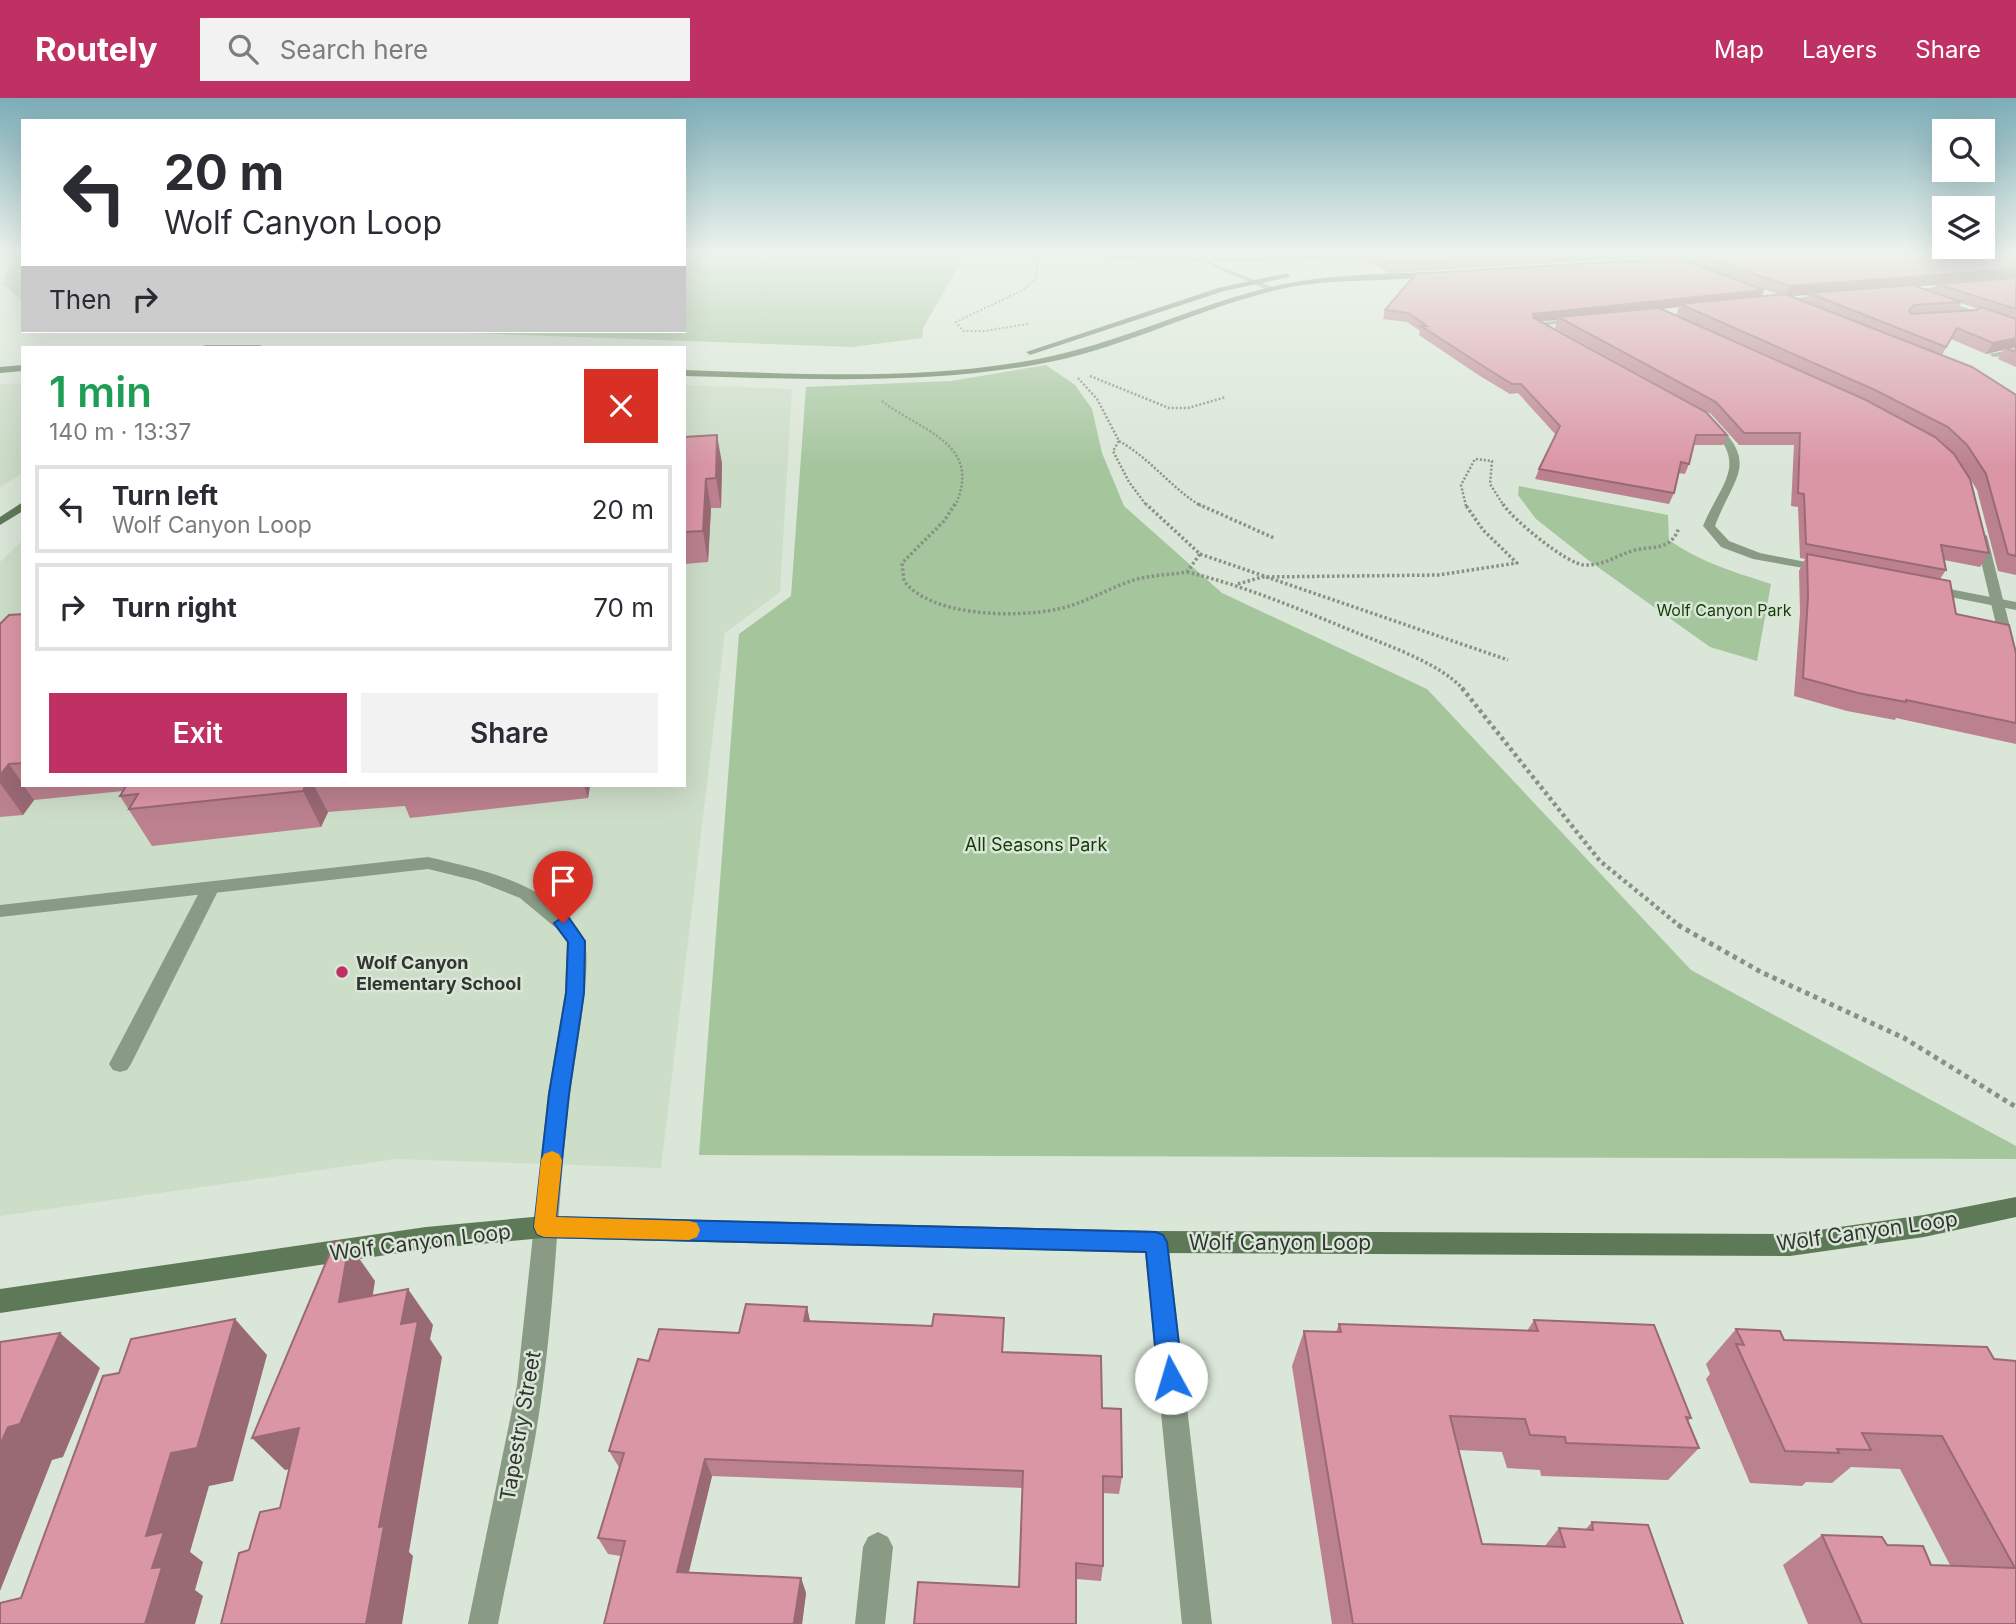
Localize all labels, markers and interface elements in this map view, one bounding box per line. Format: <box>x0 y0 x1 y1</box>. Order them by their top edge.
search box <box>200 18 690 81</box>
text: Routely <box>35 29 158 69</box>
icon: search <box>224 30 262 68</box>
text: Search here <box>280 34 428 65</box>
text: Map <box>1714 35 1764 64</box>
text: Layers <box>1802 35 1877 64</box>
text: Share <box>1915 35 1981 64</box>
map controls <box>1932 119 1995 259</box>
button: search <box>1932 119 1995 182</box>
text: 20 m <box>164 143 284 202</box>
icon: left <box>49 147 140 238</box>
button: layers <box>1932 196 1995 259</box>
text: Wolf Canyon Loop <box>164 203 442 242</box>
icon: right <box>126 280 164 318</box>
text: Then <box>49 284 112 315</box>
text: 1 min <box>49 366 152 417</box>
button: close <box>584 369 658 443</box>
text: 140 m · 13:37 <box>49 418 191 446</box>
text: Turn left <box>112 480 218 511</box>
icon: left <box>53 490 91 528</box>
text: 20 m <box>592 494 654 525</box>
text: Wolf Canyon Loop <box>112 511 312 539</box>
icon: right <box>53 588 91 626</box>
text: Turn right <box>112 592 237 623</box>
text: 70 m <box>593 592 654 623</box>
park label: Wolf Canyon Park <box>1656 600 1792 620</box>
button: Exit <box>49 693 347 773</box>
button: Share <box>361 693 658 773</box>
park label: All Seasons Park <box>965 834 1107 855</box>
pin <box>533 851 593 923</box>
icon: arrive <box>544 862 582 900</box>
place label: Wolf Canyon Elementary School <box>356 952 521 994</box>
marker: Wolf Canyon Elementary School <box>334 964 350 980</box>
street label: Wolf Canyon Loop <box>1775 1206 1959 1256</box>
street label: Wolf Canyon Loop <box>328 1218 512 1266</box>
street label: Wolf Canyon Loop <box>1189 1230 1371 1255</box>
position arrow <box>1134 1341 1208 1415</box>
street label: Tapestry Street <box>494 1349 546 1503</box>

